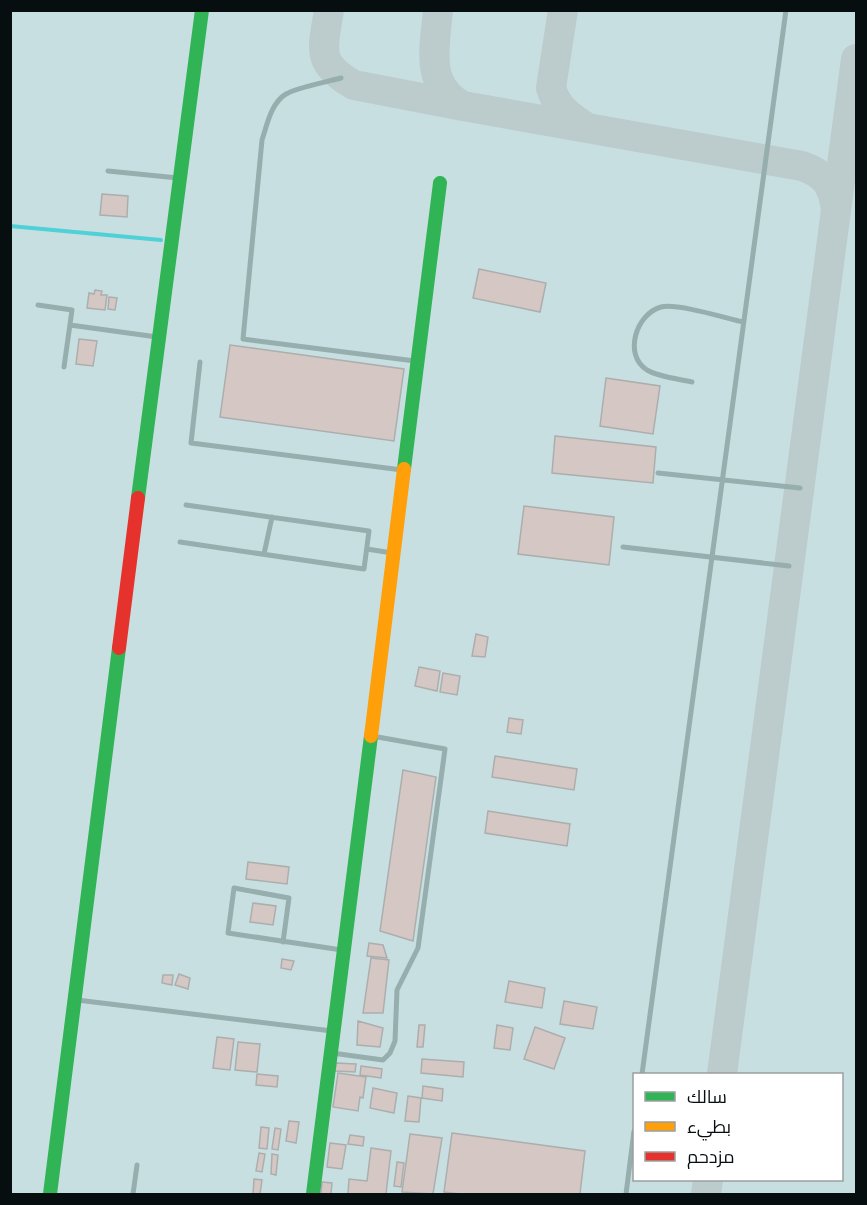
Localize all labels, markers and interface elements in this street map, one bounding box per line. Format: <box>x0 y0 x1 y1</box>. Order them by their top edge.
legend <box>633 1073 843 1181</box>
text: سالك <box>687 1089 727 1107</box>
text: بطيء <box>687 1119 731 1141</box>
text: مزدحم <box>687 1149 735 1169</box>

